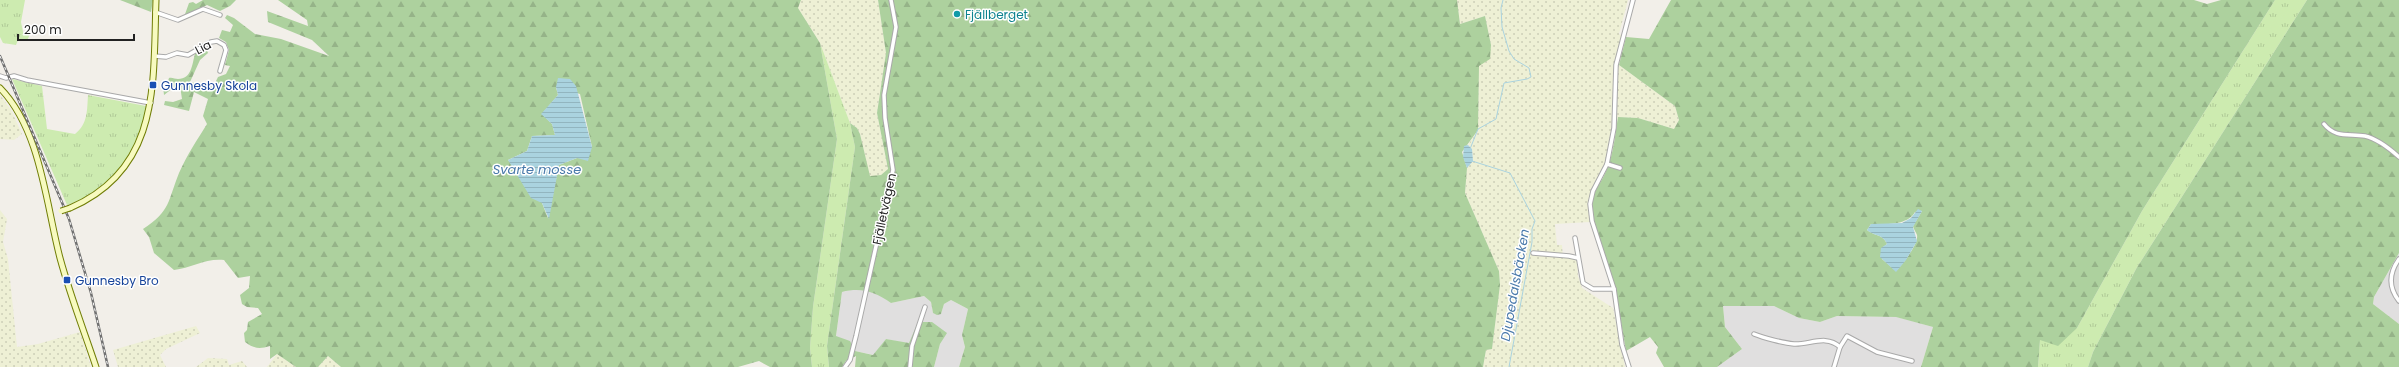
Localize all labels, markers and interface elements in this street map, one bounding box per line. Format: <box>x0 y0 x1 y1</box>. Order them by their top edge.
place label: Fjällberget <box>965 6 1028 23</box>
marker: Fjällberget <box>952 9 962 19</box>
scale bar <box>18 16 134 42</box>
text: 200 m <box>24 21 62 38</box>
street label: Lia <box>192 36 214 58</box>
place label: Gunnesby Skola <box>161 77 257 94</box>
marker: Gunnesby Skola <box>148 80 158 90</box>
water label: Svarte mosse <box>493 160 581 179</box>
street label: Fjälletvägen <box>868 172 900 246</box>
water label: Djupedalsbäcken <box>1496 227 1534 343</box>
place label: Gunnesby Bro <box>75 272 159 289</box>
marker: Gunnesby Bro <box>62 275 72 285</box>

